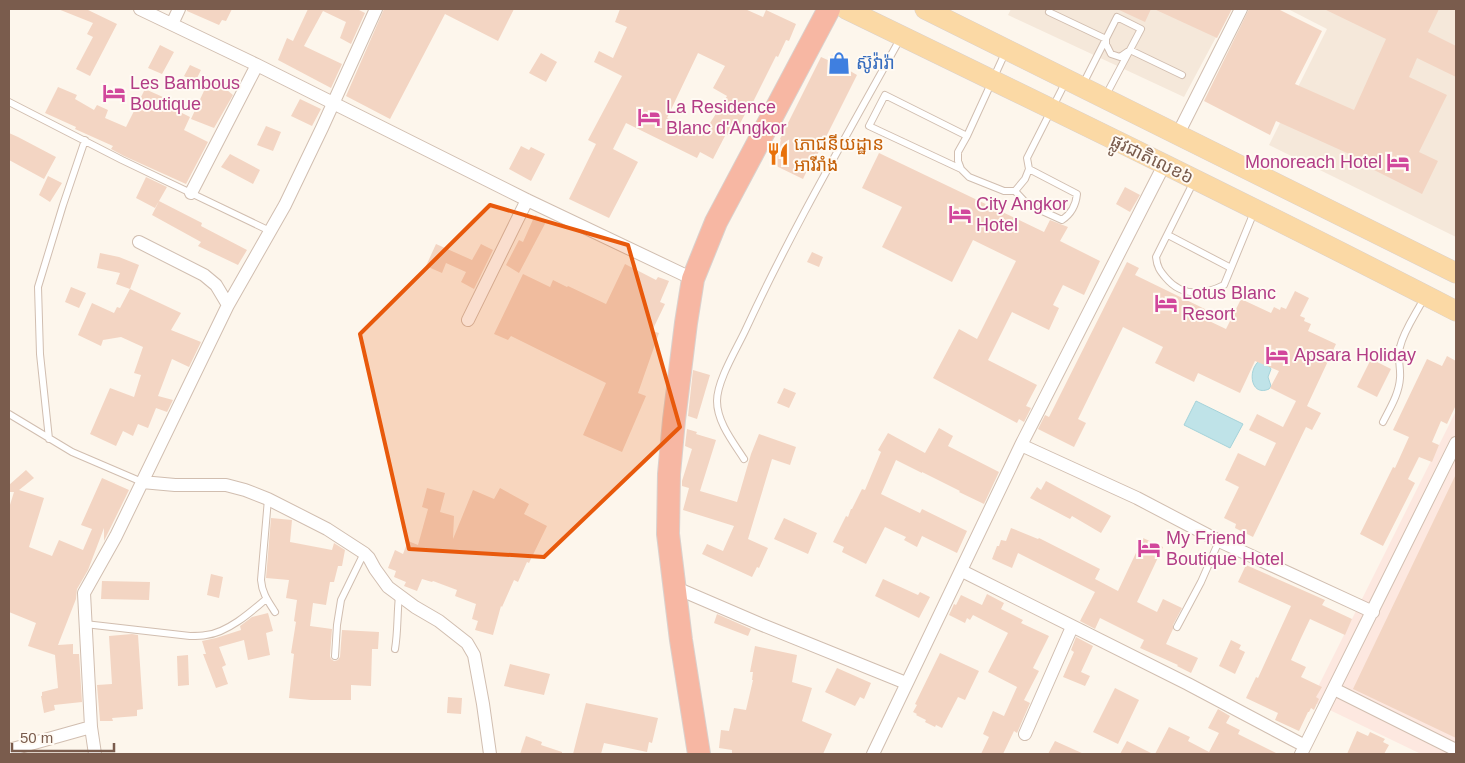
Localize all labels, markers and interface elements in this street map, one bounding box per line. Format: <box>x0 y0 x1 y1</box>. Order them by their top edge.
shop icon: ស៊ូវ៉ារ៉ា <box>826 50 852 76</box>
place label: ស៊ូវ៉ារ៉ា <box>856 52 895 74</box>
place label: Les Bambous Boutique <box>130 73 240 114</box>
hotel icon: Les Bambous Boutique <box>101 80 127 106</box>
place label: La Residence Blanc d'Angkor <box>666 97 787 138</box>
hotel icon: La Residence Blanc d'Angkor <box>636 104 662 130</box>
street label: ផ្លូវជាតិលេខ៦ <box>1104 130 1197 193</box>
place label: ភោជនីយដ្ឋាន អារីរាំង <box>794 134 884 175</box>
restaurant icon: ភោជនីយដ្ឋាន អារីរាំង <box>765 141 791 167</box>
hotel icon: Monoreach Hotel <box>1385 149 1411 175</box>
place label: Monoreach Hotel <box>1245 152 1382 172</box>
place label: City Angkor Hotel <box>976 194 1068 235</box>
hotel icon: City Angkor Hotel <box>947 201 973 227</box>
place label: Lotus Blanc Resort <box>1182 283 1276 324</box>
hotel icon: Lotus Blanc Resort <box>1153 290 1179 316</box>
hotel icon: Apsara Holiday <box>1264 342 1290 368</box>
place label: Apsara Holiday <box>1294 345 1416 365</box>
place label: My Friend Boutique Hotel <box>1166 528 1284 569</box>
hotel icon: My Friend Boutique Hotel <box>1136 535 1162 561</box>
scale bar <box>12 720 115 752</box>
text: 50 m <box>20 729 53 746</box>

